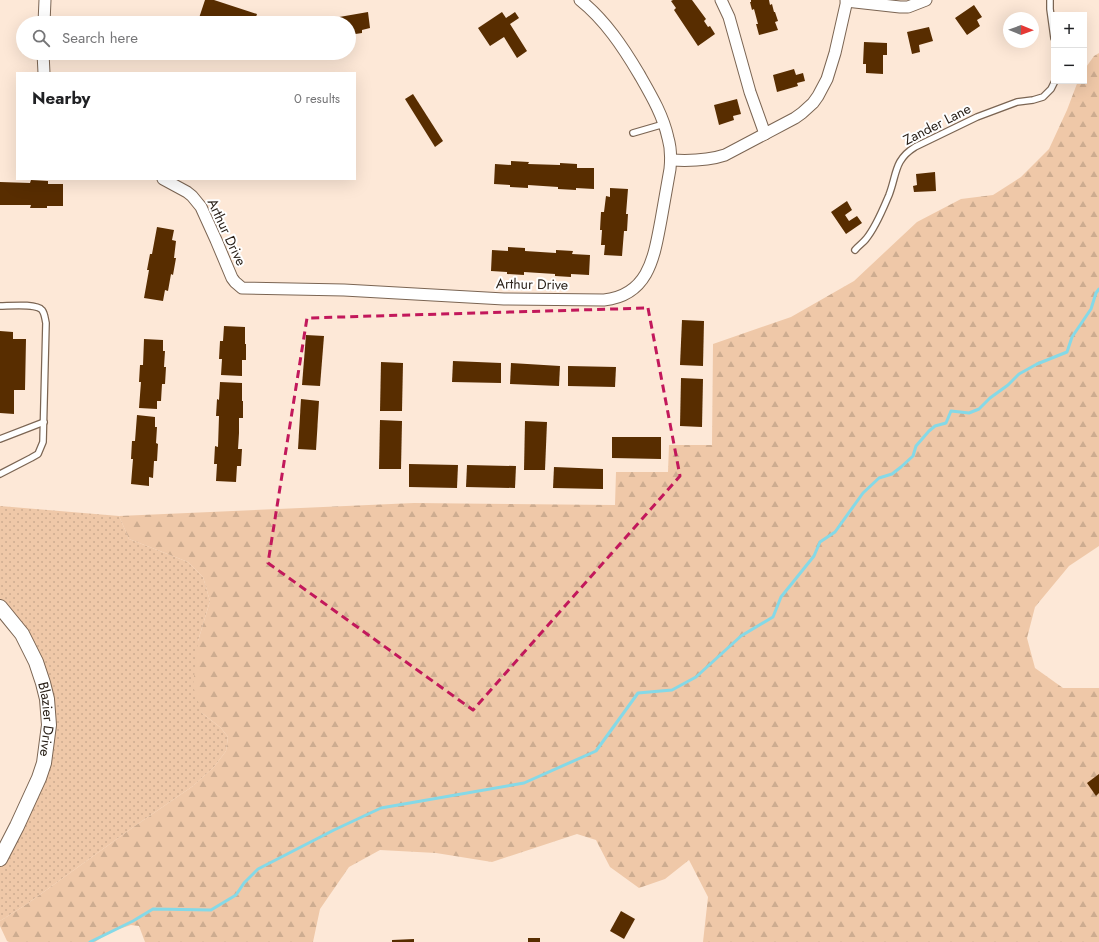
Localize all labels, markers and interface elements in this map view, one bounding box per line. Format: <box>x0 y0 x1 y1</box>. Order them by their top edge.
north arrow <box>1003 12 1039 48</box>
map controls <box>1051 12 1087 84</box>
button: + <box>1051 12 1087 48</box>
search box <box>16 16 356 60</box>
icon: search <box>30 27 52 49</box>
text: Search here <box>62 27 138 49</box>
button: − <box>1051 48 1087 84</box>
text: Nearby <box>32 86 90 110</box>
text: 0 results <box>294 89 340 108</box>
street label: Zander Lane <box>900 98 974 150</box>
street label: Arthur Drive <box>203 195 251 269</box>
street label: Arthur Drive <box>496 273 568 295</box>
street label: Blazier Drive <box>33 680 59 758</box>

